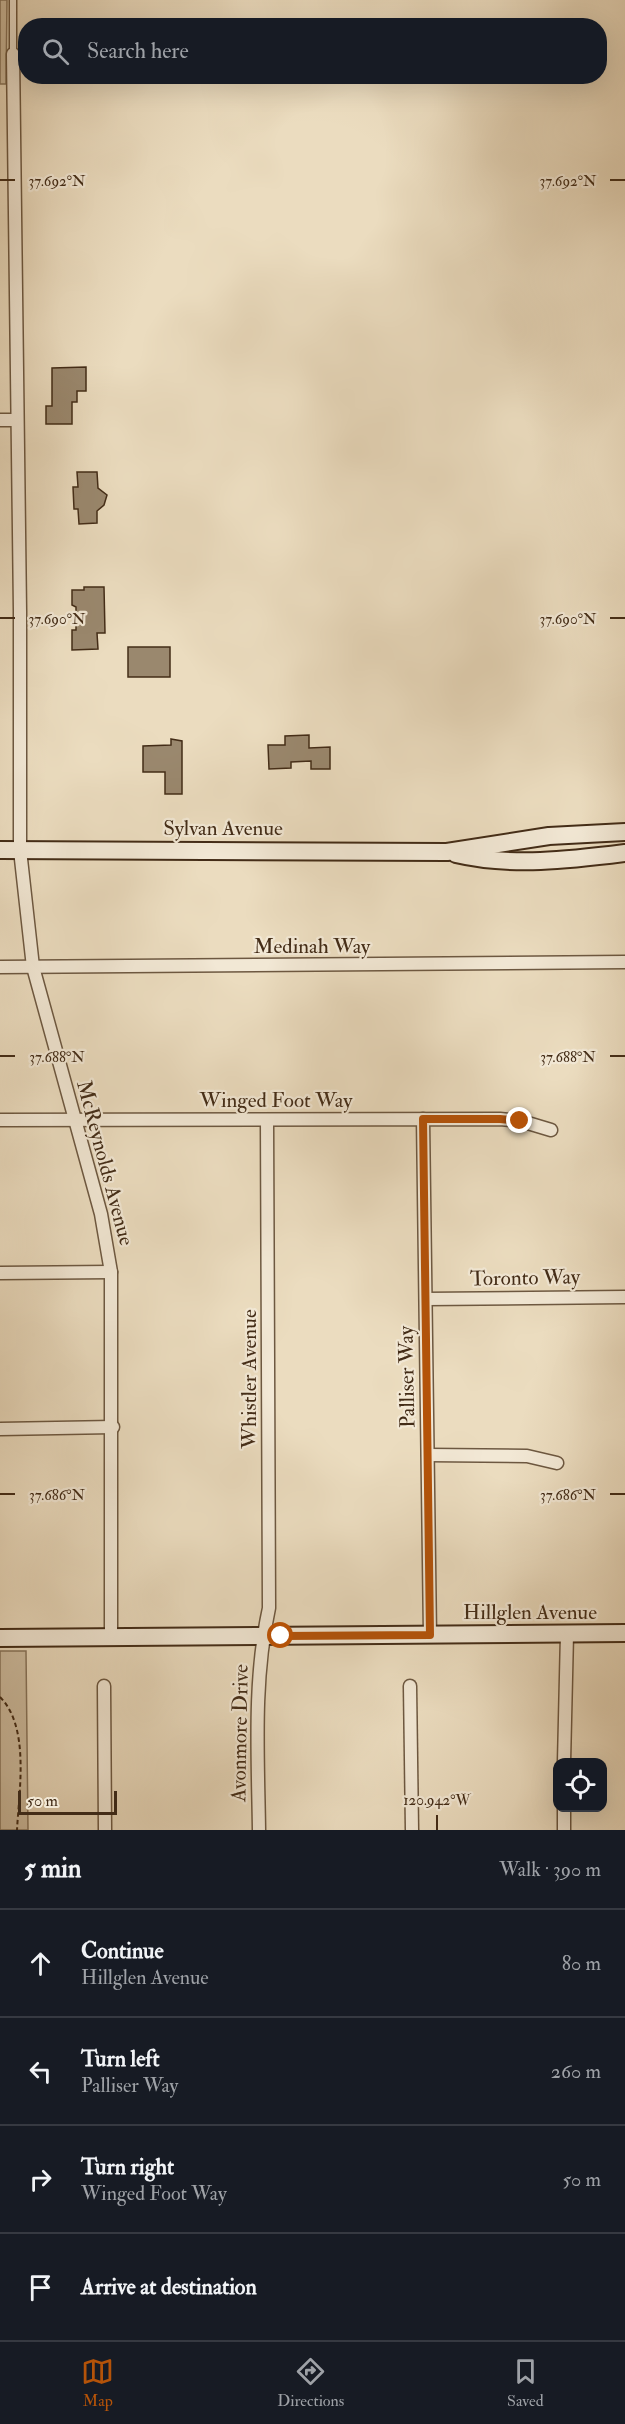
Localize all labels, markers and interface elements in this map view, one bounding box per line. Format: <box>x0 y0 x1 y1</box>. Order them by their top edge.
search box <box>18 18 607 84</box>
icon: search <box>39 35 72 68</box>
text: Search here <box>87 37 189 65</box>
text: 37.692°N <box>29 172 86 191</box>
text: 37.692°N <box>540 172 597 191</box>
text: 37.690°N <box>29 610 86 629</box>
text: 37.690°N <box>540 610 597 629</box>
street label: Sylvan Avenue <box>163 815 283 842</box>
street label: Medinah Way <box>254 933 371 960</box>
text: 37.688°N <box>29 1048 85 1067</box>
text: 37.688°N <box>540 1048 596 1067</box>
street label: McReynolds Avenue <box>70 1077 140 1249</box>
street label: Winged Foot Way <box>199 1087 353 1114</box>
route end <box>506 1107 532 1133</box>
street label: Toronto Way <box>470 1264 581 1292</box>
street label: Whistler Avenue <box>236 1309 263 1450</box>
street label: Palliser Way <box>393 1325 421 1428</box>
text: 37.686°N <box>29 1486 86 1505</box>
text: 37.686°N <box>540 1486 597 1505</box>
street label: Hillglen Avenue <box>463 1599 597 1626</box>
route start <box>267 1622 293 1648</box>
street label: Avonmore Drive <box>225 1664 255 1803</box>
map controls <box>553 1758 607 1812</box>
button: locate <box>553 1758 607 1812</box>
scale bar <box>18 1788 117 1816</box>
text: 50 m <box>27 1791 58 1811</box>
text: 120.942°W <box>403 1791 471 1810</box>
text: 5 min <box>24 1853 81 1885</box>
text: Walk · 390 m <box>499 1857 601 1882</box>
text: Continue <box>81 1937 164 1965</box>
icon: ahead <box>24 1947 57 1980</box>
text: 80 m <box>562 1951 601 1976</box>
text: Hillglen Avenue <box>81 1965 209 1990</box>
text: Turn left <box>81 2045 160 2073</box>
icon: left <box>24 2055 57 2088</box>
text: 260 m <box>551 2059 601 2084</box>
text: Palliser Way <box>81 2073 178 2098</box>
text: Turn right <box>81 2153 174 2181</box>
icon: right <box>24 2163 57 2196</box>
text: 50 m <box>562 2167 601 2192</box>
text: Winged Foot Way <box>81 2181 227 2206</box>
icon: arrive <box>24 2271 57 2304</box>
text: Arrive at destination <box>81 2273 257 2301</box>
tab: Map <box>81 2355 114 2411</box>
tab: Directions <box>277 2355 344 2411</box>
tab: Saved <box>507 2355 544 2411</box>

